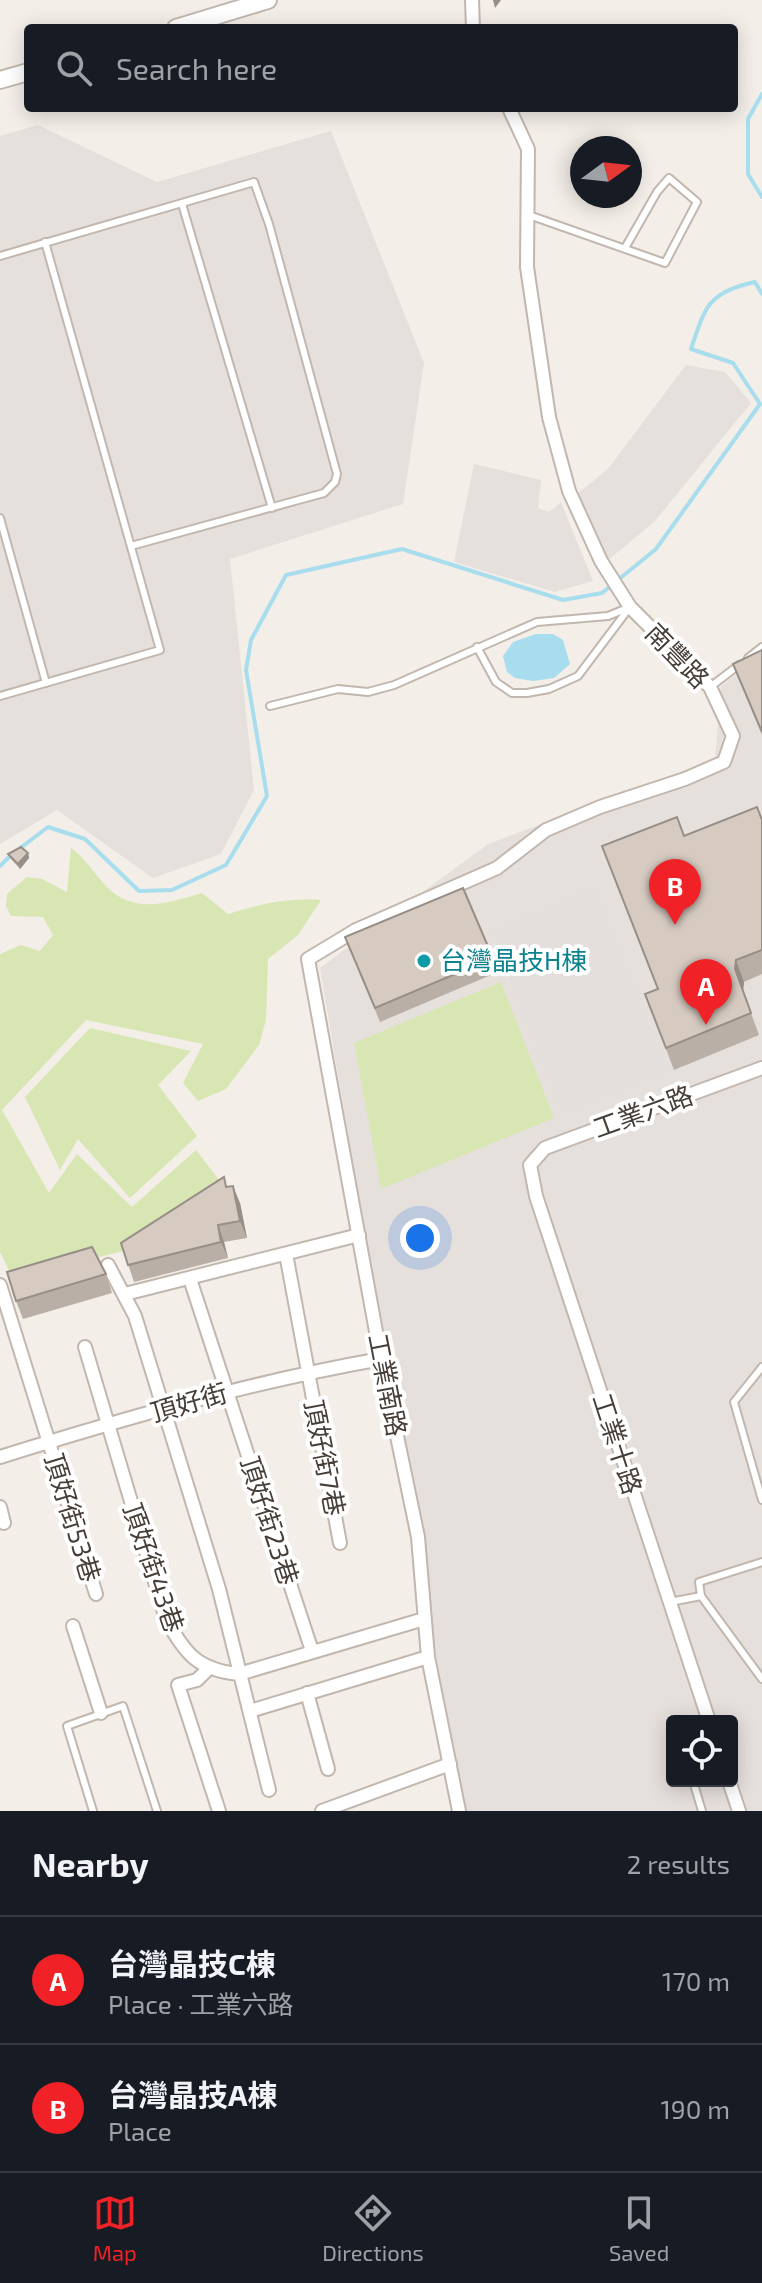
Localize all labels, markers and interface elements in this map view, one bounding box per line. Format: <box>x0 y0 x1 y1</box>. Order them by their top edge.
search box <box>24 24 738 112</box>
icon: search <box>52 46 96 90</box>
text: Search here <box>116 50 277 86</box>
north arrow <box>570 136 642 208</box>
street label: 南豐路 <box>640 616 716 694</box>
pin: B <box>649 859 701 925</box>
place label: 台灣晶技H棟 <box>440 944 587 975</box>
marker: 台灣晶技H棟 <box>415 952 433 970</box>
pin: A <box>680 959 732 1025</box>
street label: 工業六路 <box>588 1078 697 1143</box>
your location <box>400 1218 440 1258</box>
street label: 工業南路 <box>363 1331 414 1439</box>
street label: 頂好街 <box>147 1376 230 1427</box>
street label: 工業十路 <box>588 1389 649 1498</box>
street label: 頂好街7巷 <box>299 1397 352 1518</box>
street label: 頂好街53巷 <box>39 1450 108 1585</box>
street label: 頂好街23巷 <box>235 1452 306 1589</box>
street label: 頂好街43巷 <box>118 1499 191 1636</box>
map controls <box>666 1715 738 1787</box>
button: locate <box>666 1715 738 1787</box>
text: Nearby <box>32 1843 149 1884</box>
text: 2 results <box>627 1848 730 1879</box>
text: 台灣晶技C棟 <box>108 1945 276 1981</box>
text: A <box>50 1965 66 1996</box>
text: 170 m <box>662 1965 730 1996</box>
text: Place · 工業六路 <box>108 1988 294 2019</box>
text: 台灣晶技A棟 <box>108 2076 278 2112</box>
text: B <box>50 2093 66 2124</box>
text: 190 m <box>661 2093 730 2124</box>
text: Place <box>108 2115 172 2146</box>
tab: Map <box>93 2191 137 2265</box>
tab: Directions <box>322 2191 424 2265</box>
tab: Saved <box>609 2191 669 2265</box>

